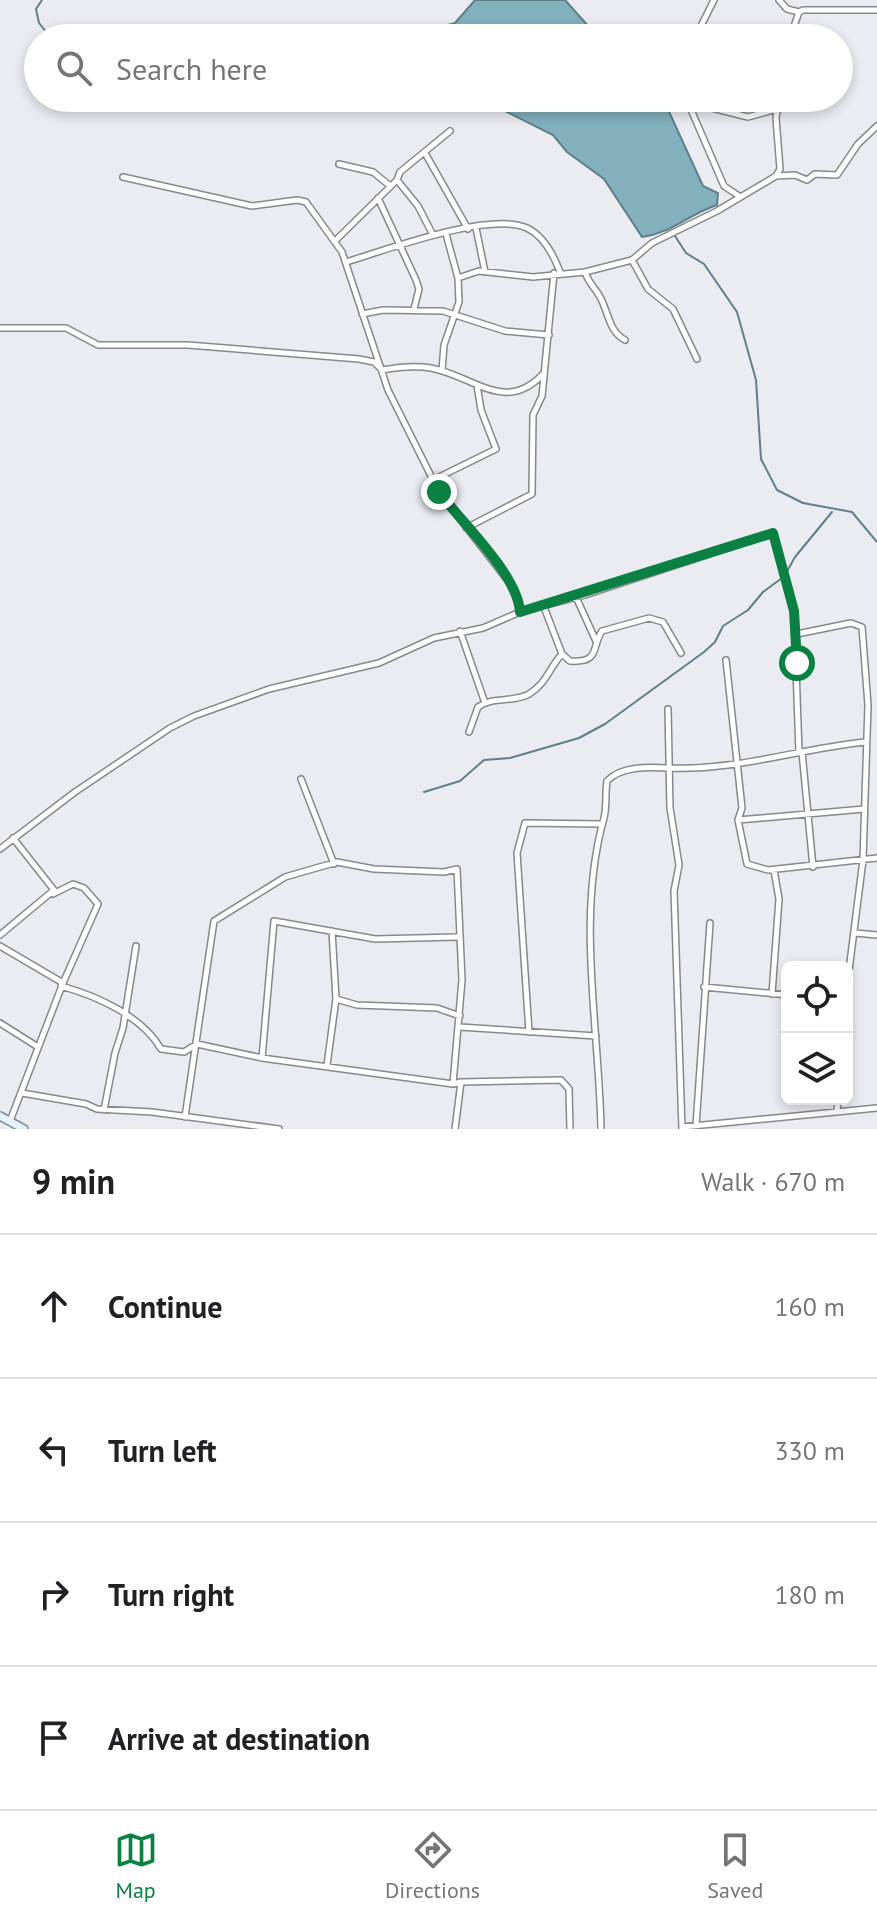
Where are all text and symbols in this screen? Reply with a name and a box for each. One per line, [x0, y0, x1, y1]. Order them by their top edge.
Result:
search box [24, 24, 853, 112]
icon: search [52, 46, 96, 90]
text: Search here [116, 49, 267, 88]
route end [421, 474, 457, 510]
route start [779, 645, 815, 681]
map controls [781, 961, 853, 1105]
button: locate [781, 961, 853, 1033]
button: layers [781, 1033, 853, 1105]
text: 9 min [32, 1159, 115, 1203]
text: Walk · 670 m [701, 1165, 845, 1198]
icon: ahead [32, 1284, 76, 1328]
text: Continue [108, 1287, 222, 1326]
text: 160 m [774, 1290, 845, 1323]
icon: left [32, 1428, 76, 1472]
text: Turn left [108, 1431, 216, 1470]
text: 330 m [774, 1434, 845, 1467]
icon: right [32, 1572, 76, 1616]
text: Turn right [108, 1575, 234, 1614]
text: 180 m [774, 1578, 845, 1611]
icon: arrive [32, 1716, 76, 1760]
text: Arrive at destination [108, 1719, 370, 1758]
tab: Map [114, 1828, 158, 1904]
tab: Directions [385, 1828, 480, 1904]
tab: Saved [707, 1828, 763, 1904]

